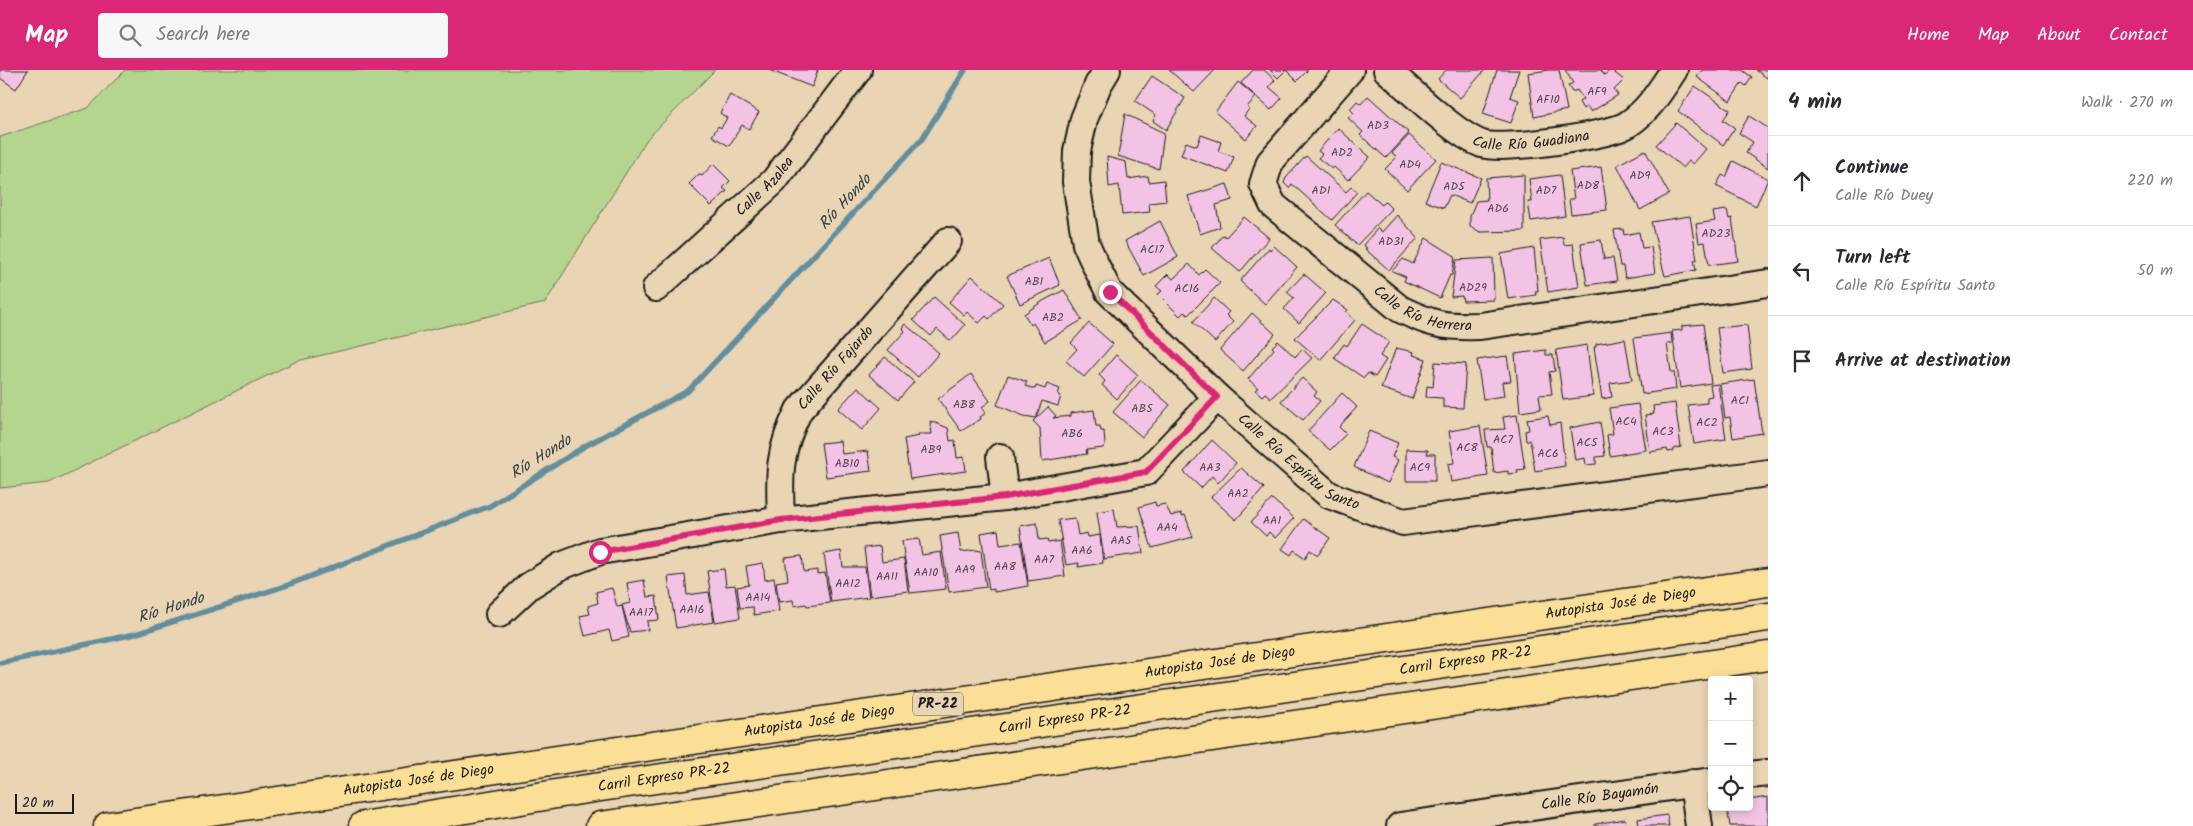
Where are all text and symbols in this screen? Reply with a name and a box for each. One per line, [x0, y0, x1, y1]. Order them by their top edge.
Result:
search box [98, 13, 448, 58]
text: Map [25, 16, 68, 55]
text: Search here [156, 20, 250, 50]
icon: search [116, 21, 144, 49]
text: Home [1907, 21, 1950, 50]
text: Map [1978, 21, 2009, 50]
text: About [2037, 21, 2081, 50]
text: Contact [2109, 21, 2168, 50]
house number: AF9 [1587, 82, 1607, 101]
text: 4 min [1788, 86, 1842, 119]
house number: AF10 [1536, 90, 1560, 109]
text: Walk · 270 m [2081, 90, 2173, 115]
house number: AD3 [1367, 116, 1389, 135]
street label: Calle Río Guadiana [1468, 124, 1592, 158]
house number: AD2 [1331, 143, 1353, 162]
street label: Calle Azalea [730, 151, 800, 222]
text: Continue [1835, 153, 1908, 183]
house number: AD4 [1399, 155, 1421, 174]
house number: AD9 [1630, 166, 1651, 185]
water label: Río Hondo [812, 167, 879, 236]
icon: ahead [1788, 167, 1816, 195]
text: 220 m [2127, 168, 2173, 193]
house number: AD8 [1577, 176, 1600, 195]
house number: AD5 [1443, 177, 1466, 196]
house number: AD1 [1312, 181, 1331, 200]
house number: AD7 [1536, 181, 1557, 200]
text: Calle Río Duey [1835, 183, 1933, 208]
house number: AD6 [1487, 199, 1509, 218]
house number: AD23 [1702, 224, 1731, 243]
house number: AD31 [1378, 232, 1404, 251]
house number: AC17 [1140, 240, 1164, 259]
text: Turn left [1835, 243, 1910, 273]
icon: left [1788, 257, 1816, 285]
text: 50 m [2137, 258, 2173, 283]
house number: AB1 [1025, 272, 1044, 291]
text: Calle Río Espíritu Santo [1835, 273, 1995, 298]
house number: AD29 [1459, 278, 1487, 297]
house number: AC16 [1175, 279, 1199, 298]
street label: Calle Río Herrera [1368, 280, 1472, 338]
route end [1099, 281, 1122, 304]
house number: AB2 [1042, 308, 1064, 327]
street label: Calle Río Fajardo [792, 320, 880, 416]
text: Arrive at destination [1835, 346, 2011, 376]
icon: arrive [1788, 347, 1816, 375]
house number: AC1 [1731, 391, 1749, 410]
house number: AB8 [953, 395, 976, 414]
house number: AB5 [1131, 399, 1154, 418]
street label: Calle Río Espíritu Santo [1232, 408, 1363, 517]
house number: AC4 [1615, 412, 1637, 431]
house number: AC2 [1696, 413, 1718, 432]
house number: AC3 [1652, 422, 1674, 441]
house number: AB6 [1061, 424, 1083, 443]
water label: Río Hondo [505, 427, 578, 486]
house number: AC7 [1493, 430, 1513, 449]
house number: AC5 [1577, 433, 1599, 452]
house number: AC8 [1456, 438, 1479, 457]
house number: AB9 [921, 440, 942, 459]
house number: AC6 [1537, 444, 1559, 463]
house number: AB10 [835, 454, 859, 473]
house number: AA3 [1199, 458, 1221, 477]
house number: AC9 [1410, 458, 1430, 477]
house number: AA2 [1227, 484, 1249, 503]
house number: AA1 [1263, 511, 1281, 530]
house number: AA4 [1156, 518, 1178, 537]
house number: AA5 [1110, 531, 1133, 550]
route start [589, 541, 612, 564]
house number: AA6 [1071, 541, 1093, 560]
house number: AA7 [1034, 550, 1055, 569]
house number: AA8 [994, 557, 1017, 576]
house number: AA9 [955, 560, 975, 579]
house number: AA10 [914, 563, 938, 582]
house number: AA11 [876, 567, 898, 586]
house number: AA12 [835, 574, 861, 593]
street label: Autopista José de Diego [1544, 581, 1698, 627]
water label: Río Hondo [135, 585, 209, 630]
house number: AA14 [746, 588, 771, 607]
house number: AA16 [679, 600, 705, 619]
house number: AA17 [629, 603, 653, 622]
street label: Autopista José de Diego [1143, 640, 1297, 685]
street label: Carril Expreso PR-22 [1398, 640, 1534, 683]
map controls [1708, 676, 1753, 811]
button: + [1708, 676, 1753, 721]
road number: PR-22 [913, 692, 963, 716]
street label: Autopista José de Diego [742, 698, 897, 744]
street label: Carril Expreso PR-22 [997, 698, 1133, 741]
button: − [1708, 721, 1753, 766]
street label: Carril Expreso PR-22 [596, 756, 732, 799]
street label: Autopista José de Diego [342, 757, 496, 803]
button: locate [1708, 766, 1753, 811]
street label: Calle Río Bayamón [1539, 777, 1660, 818]
scale bar [15, 791, 74, 814]
text: 20 m [22, 792, 54, 814]

